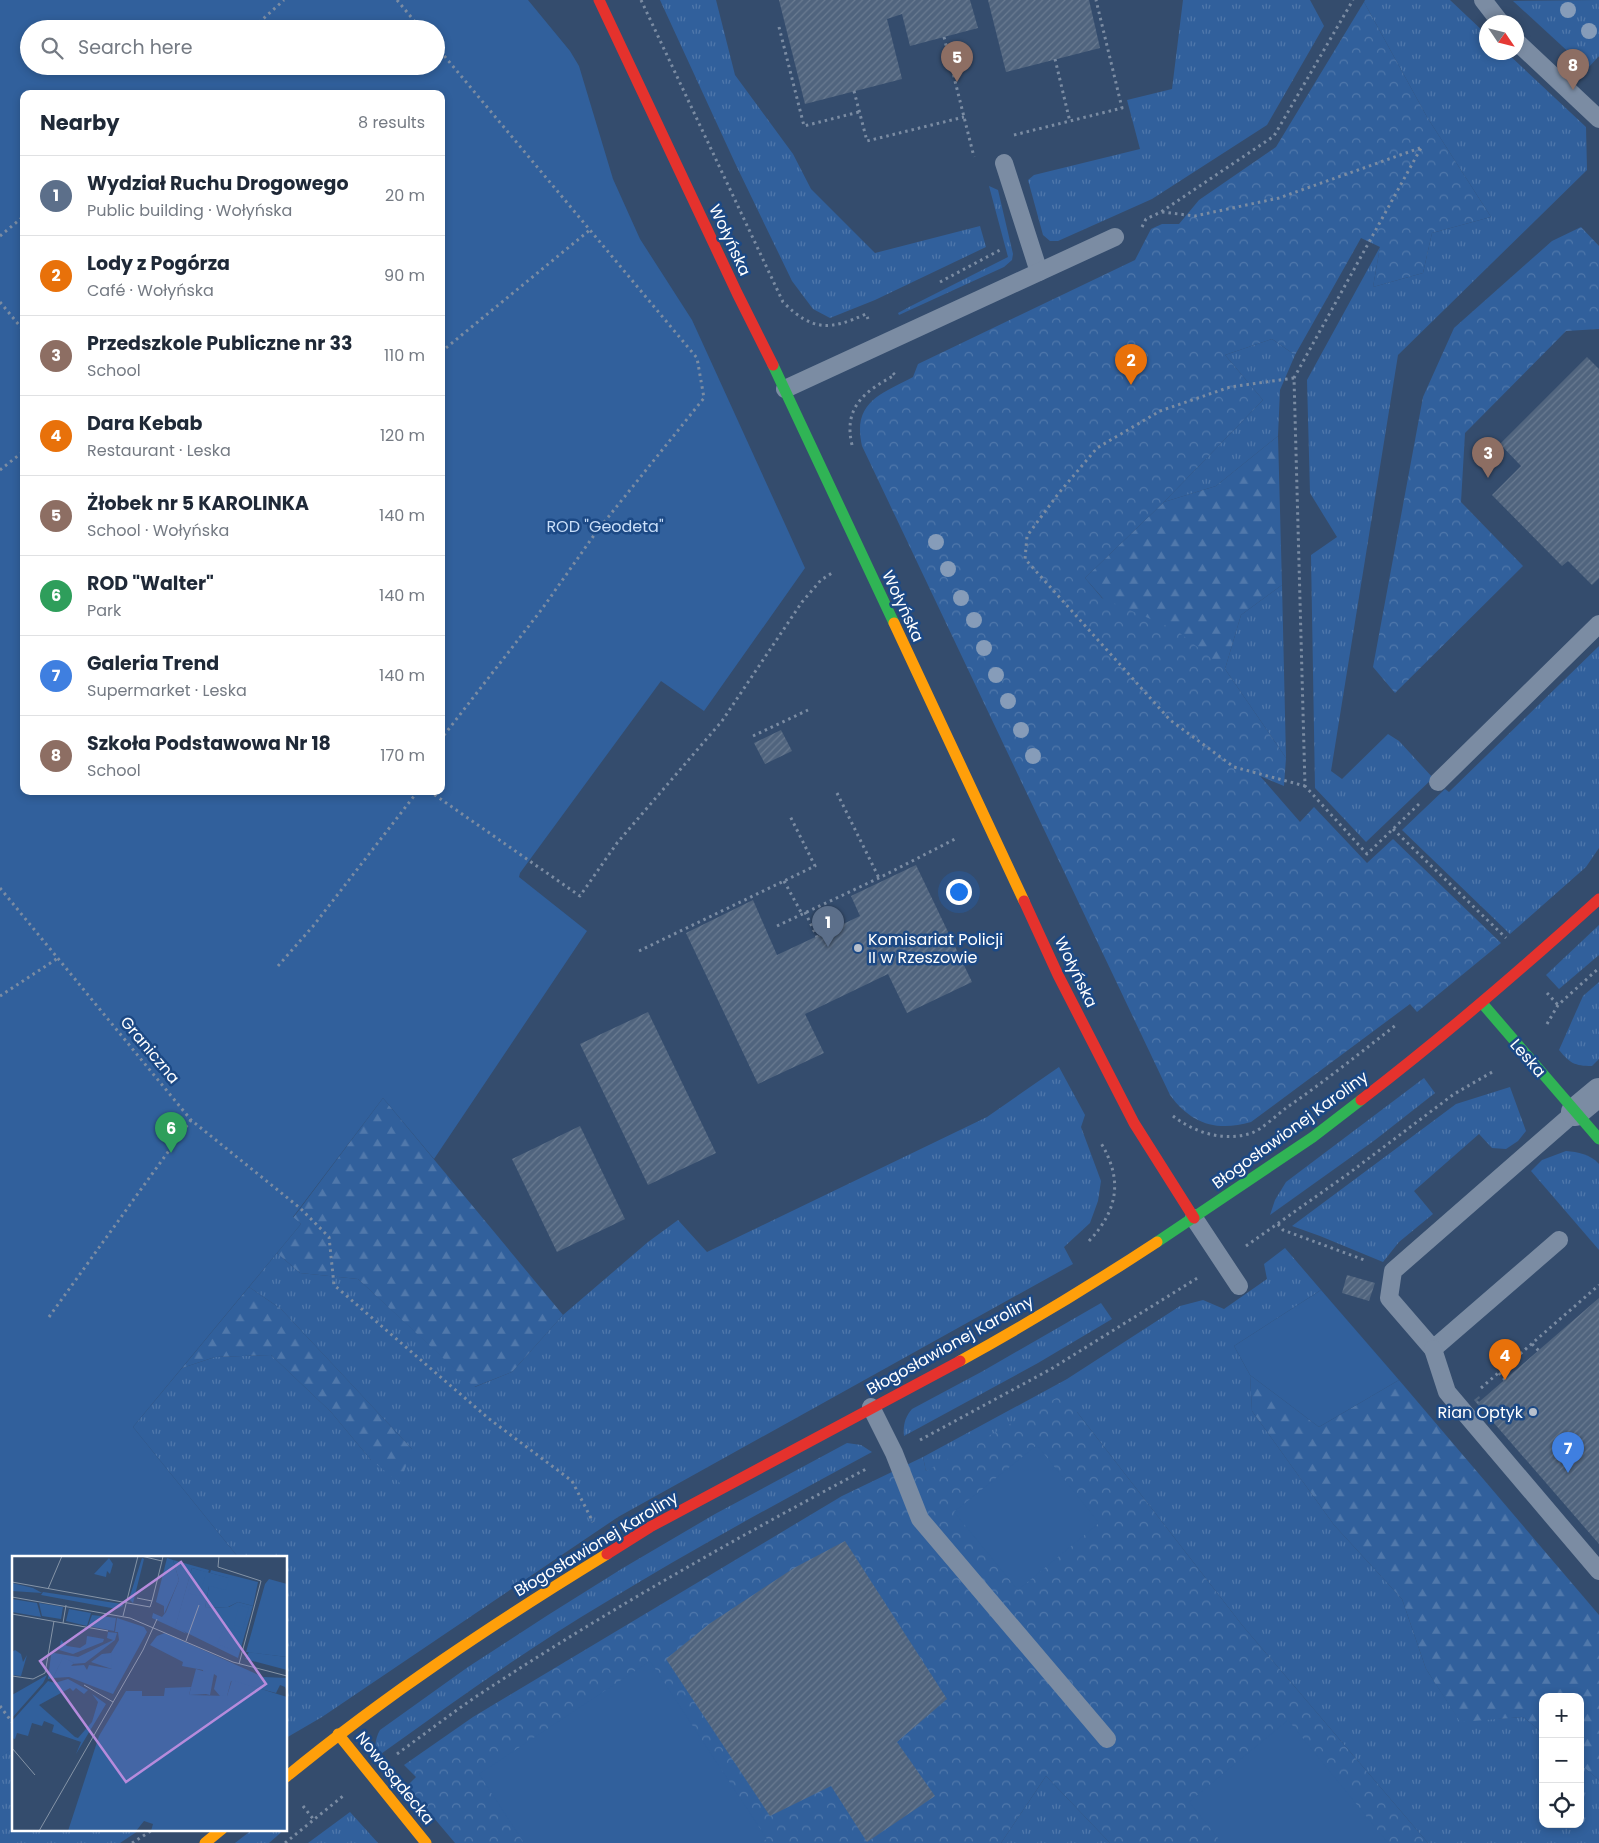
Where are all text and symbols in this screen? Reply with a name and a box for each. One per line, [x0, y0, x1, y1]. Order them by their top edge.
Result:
north arrow [1479, 15, 1524, 60]
search box [20, 20, 445, 75]
icon: search [38, 34, 66, 62]
text: Search here [78, 34, 192, 61]
pin: 5 [941, 41, 973, 82]
pin: 8 [1557, 49, 1589, 90]
text: Nearby [40, 108, 120, 137]
text: 8 results [358, 111, 425, 134]
text: Wydział Ruchu Drogowego [87, 170, 349, 197]
text: 1 [53, 184, 59, 207]
text: 20 m [385, 184, 425, 207]
text: Public building · Wołyńska [87, 199, 292, 222]
street label: Wołyńska [703, 200, 757, 280]
text: Lody z Pogórza [87, 250, 230, 277]
text: 2 [51, 264, 61, 287]
text: 90 m [384, 264, 425, 287]
text: Café · Wołyńska [87, 279, 214, 302]
text: Przedszkole Publiczne nr 33 [87, 330, 352, 357]
text: 3 [51, 344, 61, 367]
text: 110 m [384, 344, 425, 367]
pin: 2 [1115, 344, 1147, 385]
text: School [87, 359, 141, 382]
text: Dara Kebab [87, 410, 202, 437]
text: 4 [51, 424, 61, 447]
text: 120 m [380, 424, 425, 447]
pin: 3 [1472, 437, 1504, 478]
text: Restaurant · Leska [87, 439, 231, 462]
text: Żłobek nr 5 KAROLINKA [87, 490, 309, 517]
text: 5 [51, 504, 61, 527]
text: 140 m [379, 504, 425, 527]
park label: ROD "Geodeta" [546, 515, 664, 538]
text: School · Wołyńska [87, 519, 229, 542]
street label: Wołyńska [876, 566, 930, 646]
text: ROD "Walter" [87, 570, 214, 597]
text: 6 [51, 584, 61, 607]
text: 140 m [379, 584, 425, 607]
text: Park [87, 599, 121, 622]
text: Galeria Trend [87, 650, 219, 677]
text: 7 [52, 664, 60, 687]
text: 140 m [379, 664, 425, 687]
text: Supermarket · Leska [87, 679, 247, 702]
text: Szkoła Podstawowa Nr 18 [87, 730, 331, 757]
text: 8 [51, 744, 61, 767]
text: 170 m [380, 744, 425, 767]
text: School [87, 759, 141, 782]
your location [946, 879, 972, 905]
pin: 1 [812, 906, 844, 947]
place label: Komisariat Policji II w Rzeszowie [868, 928, 1003, 969]
street label: Wołyńska [1049, 933, 1103, 1011]
marker: Komisariat Policji II w Rzeszowie [852, 942, 864, 954]
street label: Graniczna [115, 1011, 185, 1089]
street label: Leska [1505, 1034, 1551, 1082]
street label: Błogosławionej Karoliny [1207, 1066, 1373, 1194]
pin: 6 [155, 1112, 187, 1153]
street label: Błogosławionej Karoliny [862, 1289, 1038, 1401]
pin: 4 [1489, 1339, 1521, 1380]
place label: Rian Optyk [1438, 1401, 1524, 1424]
marker: Rian Optyk [1527, 1406, 1539, 1418]
pin: 7 [1552, 1432, 1584, 1473]
street label: Błogosławionej Karoliny [510, 1486, 682, 1602]
inset map [12, 1556, 288, 1830]
map controls [1539, 1693, 1584, 1828]
button: + [1539, 1693, 1584, 1738]
street label: Nowosądecka [350, 1727, 440, 1829]
button: − [1539, 1738, 1584, 1783]
button: locate [1539, 1783, 1584, 1828]

